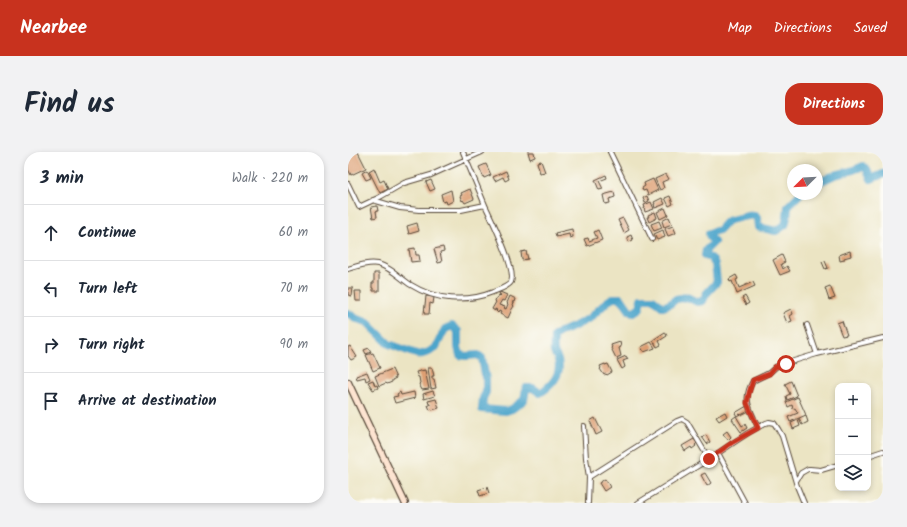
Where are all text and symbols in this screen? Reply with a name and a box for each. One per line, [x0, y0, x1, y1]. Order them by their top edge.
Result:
text: Nearbee [20, 13, 87, 43]
text: Map [727, 17, 752, 39]
text: Directions [774, 17, 832, 39]
text: Saved [854, 17, 887, 39]
text: Find us [24, 82, 115, 127]
button: Directions [785, 83, 883, 125]
north arrow [787, 164, 823, 200]
text: 3 min [40, 165, 84, 192]
text: Walk · 220 m [232, 168, 308, 189]
text: Continue [78, 221, 136, 245]
icon: ahead [40, 222, 62, 244]
text: 60 m [279, 222, 308, 243]
text: Turn left [78, 277, 138, 301]
icon: left [40, 278, 62, 300]
text: 70 m [280, 278, 308, 299]
text: Turn right [78, 333, 145, 357]
icon: right [40, 334, 62, 356]
text: 90 m [280, 334, 308, 355]
route start [777, 355, 795, 373]
map controls [835, 383, 871, 491]
button: + [835, 383, 871, 419]
text: Arrive at destination [78, 389, 217, 413]
icon: arrive [40, 390, 62, 412]
button: − [835, 419, 871, 455]
route end [700, 450, 718, 468]
button: layers [835, 455, 871, 491]

